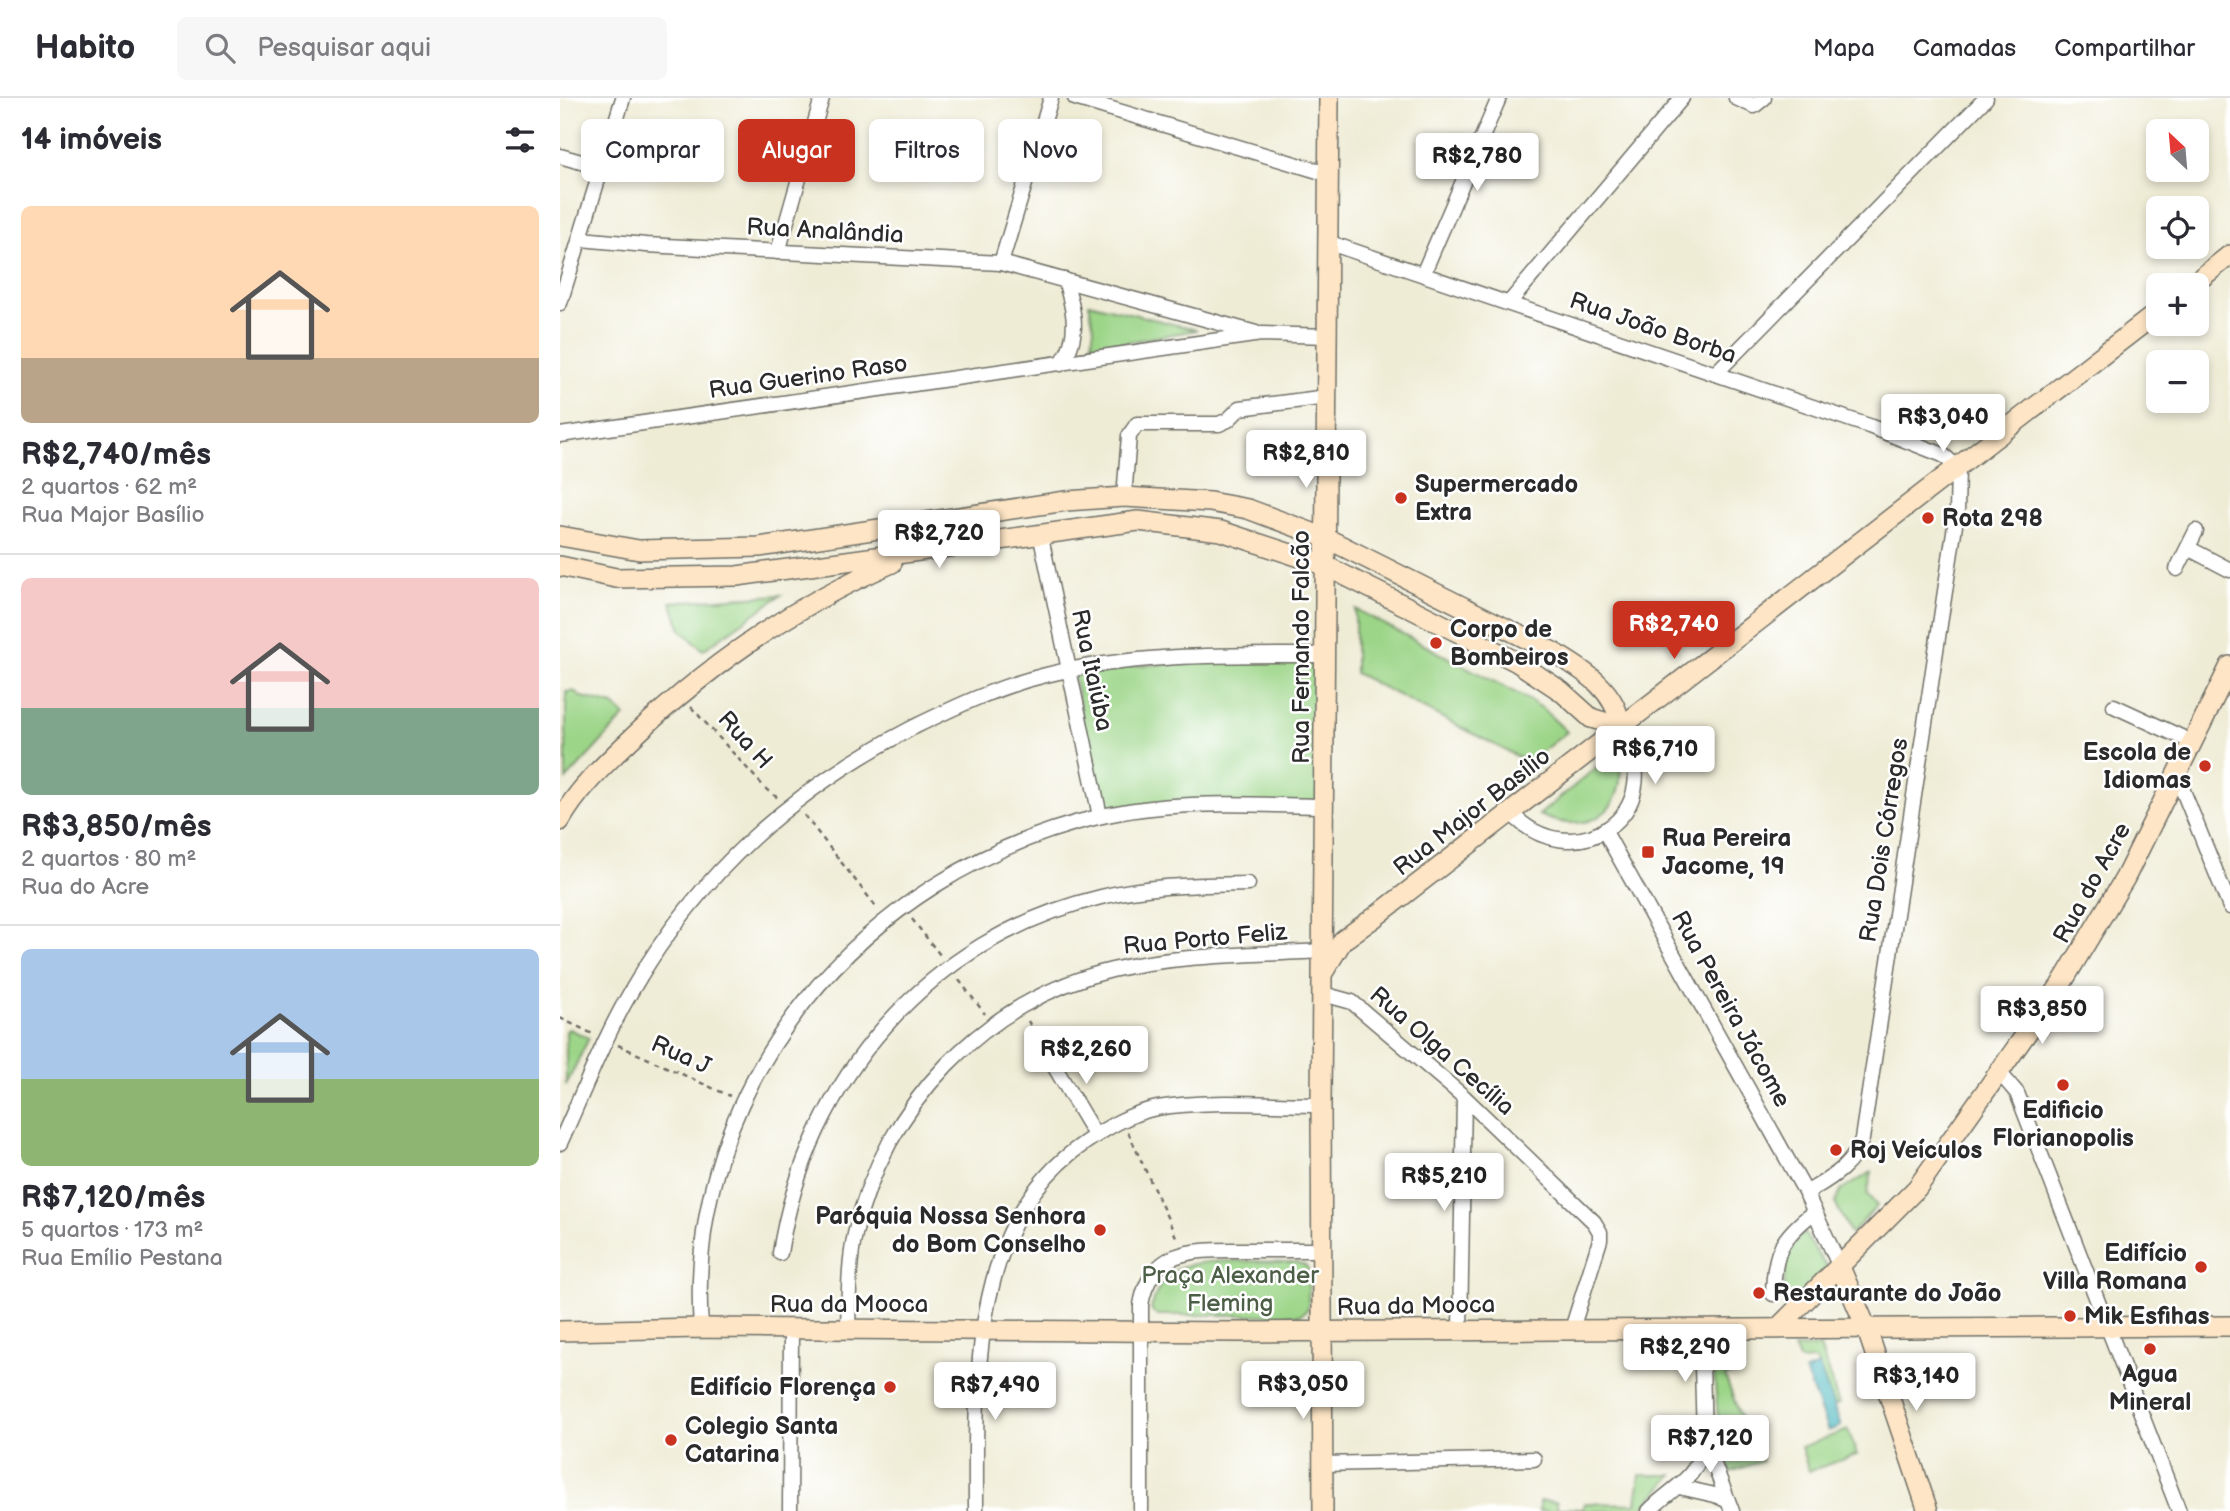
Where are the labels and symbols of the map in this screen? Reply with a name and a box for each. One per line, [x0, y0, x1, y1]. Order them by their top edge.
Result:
north arrow [2146, 119, 2208, 182]
pin: R$2,780 [1412, 134, 1542, 193]
street label: Rua Analândia [746, 212, 904, 250]
street label: Rua João Borba [1566, 286, 1740, 370]
street label: Rua Guerino Raso [707, 349, 909, 405]
pin: R$3,040 [1878, 394, 2008, 454]
pin: R$2,810 [1241, 430, 1371, 490]
place label: Supermercado Extra [1415, 470, 1578, 527]
marker: Supermercado Extra [1393, 490, 1409, 506]
place label: Rota 298 [1942, 504, 2043, 533]
pin: R$2,720 [874, 510, 1004, 570]
marker: Rota 298 [1920, 510, 1936, 526]
street label: Rua Fernando Falcão [1287, 530, 1316, 764]
pin: R$2,740 [1609, 602, 1739, 661]
street label: Rua Itaiúba [1065, 606, 1119, 734]
place label: Corpo de Bombeiros [1450, 615, 1569, 672]
marker: Corpo de Bombeiros [1428, 635, 1444, 651]
street label: Rua H [711, 705, 779, 775]
pin: R$6,710 [1590, 726, 1720, 786]
street label: Rua Dois Córregos [1854, 736, 1914, 944]
place label: Escola de Idiomas [2083, 738, 2191, 795]
street label: Rua Major Basílio [1388, 742, 1556, 882]
marker: Escola de Idiomas [2197, 758, 2213, 774]
street label: Rua do Acre [2047, 817, 2137, 949]
place label: Rua Pereira Jacome, 19 [1662, 824, 1791, 881]
marker: Rua Pereira Jacome, 19 [1640, 844, 1656, 860]
street label: Rua Pereira Jácome [1665, 906, 1797, 1112]
street label: Rua Porto Feliz [1122, 917, 1289, 961]
street label: Rua Olga Cecília [1364, 980, 1520, 1122]
pin: R$3,850 [1977, 986, 2107, 1046]
pin: R$2,260 [1021, 1026, 1151, 1086]
street label: Rua J [647, 1029, 715, 1081]
marker: Edificio Florianopolis [2055, 1077, 2071, 1093]
place label: Edificio Florianopolis [1992, 1096, 2134, 1153]
place label: Roj Veículos [1850, 1136, 1982, 1165]
marker: Roj Veículos [1828, 1142, 1844, 1158]
pin: R$5,210 [1379, 1154, 1509, 1213]
place label: Paróquia Nossa Senhora do Bom Conselho [815, 1202, 1086, 1259]
marker: Paróquia Nossa Senhora do Bom Conselho [1092, 1222, 1108, 1238]
place label: Edifício Villa Romana [2043, 1239, 2187, 1296]
marker: Edifício Villa Romana [2193, 1259, 2209, 1275]
park label: Praça Alexander Fleming [1141, 1261, 1319, 1318]
place label: Restaurante do João [1773, 1279, 2001, 1308]
marker: Restaurante do João [1751, 1285, 1767, 1301]
street label: Rua da Mooca [770, 1290, 928, 1319]
street label: Rua da Mooca [1336, 1290, 1496, 1322]
place label: Mik Esfihas [2084, 1302, 2210, 1331]
marker: Mik Esfihas [2062, 1308, 2078, 1324]
pin: R$2,290 [1620, 1324, 1750, 1384]
marker: Agua Mineral [2142, 1341, 2158, 1357]
pin: R$3,140 [1851, 1354, 1981, 1413]
place label: Agua Mineral [2109, 1360, 2191, 1417]
pin: R$7,490 [930, 1362, 1060, 1422]
pin: R$3,050 [1238, 1362, 1368, 1421]
place label: Edifício Florença [690, 1373, 876, 1402]
marker: Edifício Florença [882, 1379, 898, 1395]
place label: Colegio Santa Catarina [685, 1412, 838, 1469]
pin: R$7,120 [1645, 1416, 1775, 1475]
marker: Colegio Santa Catarina [663, 1432, 679, 1448]

